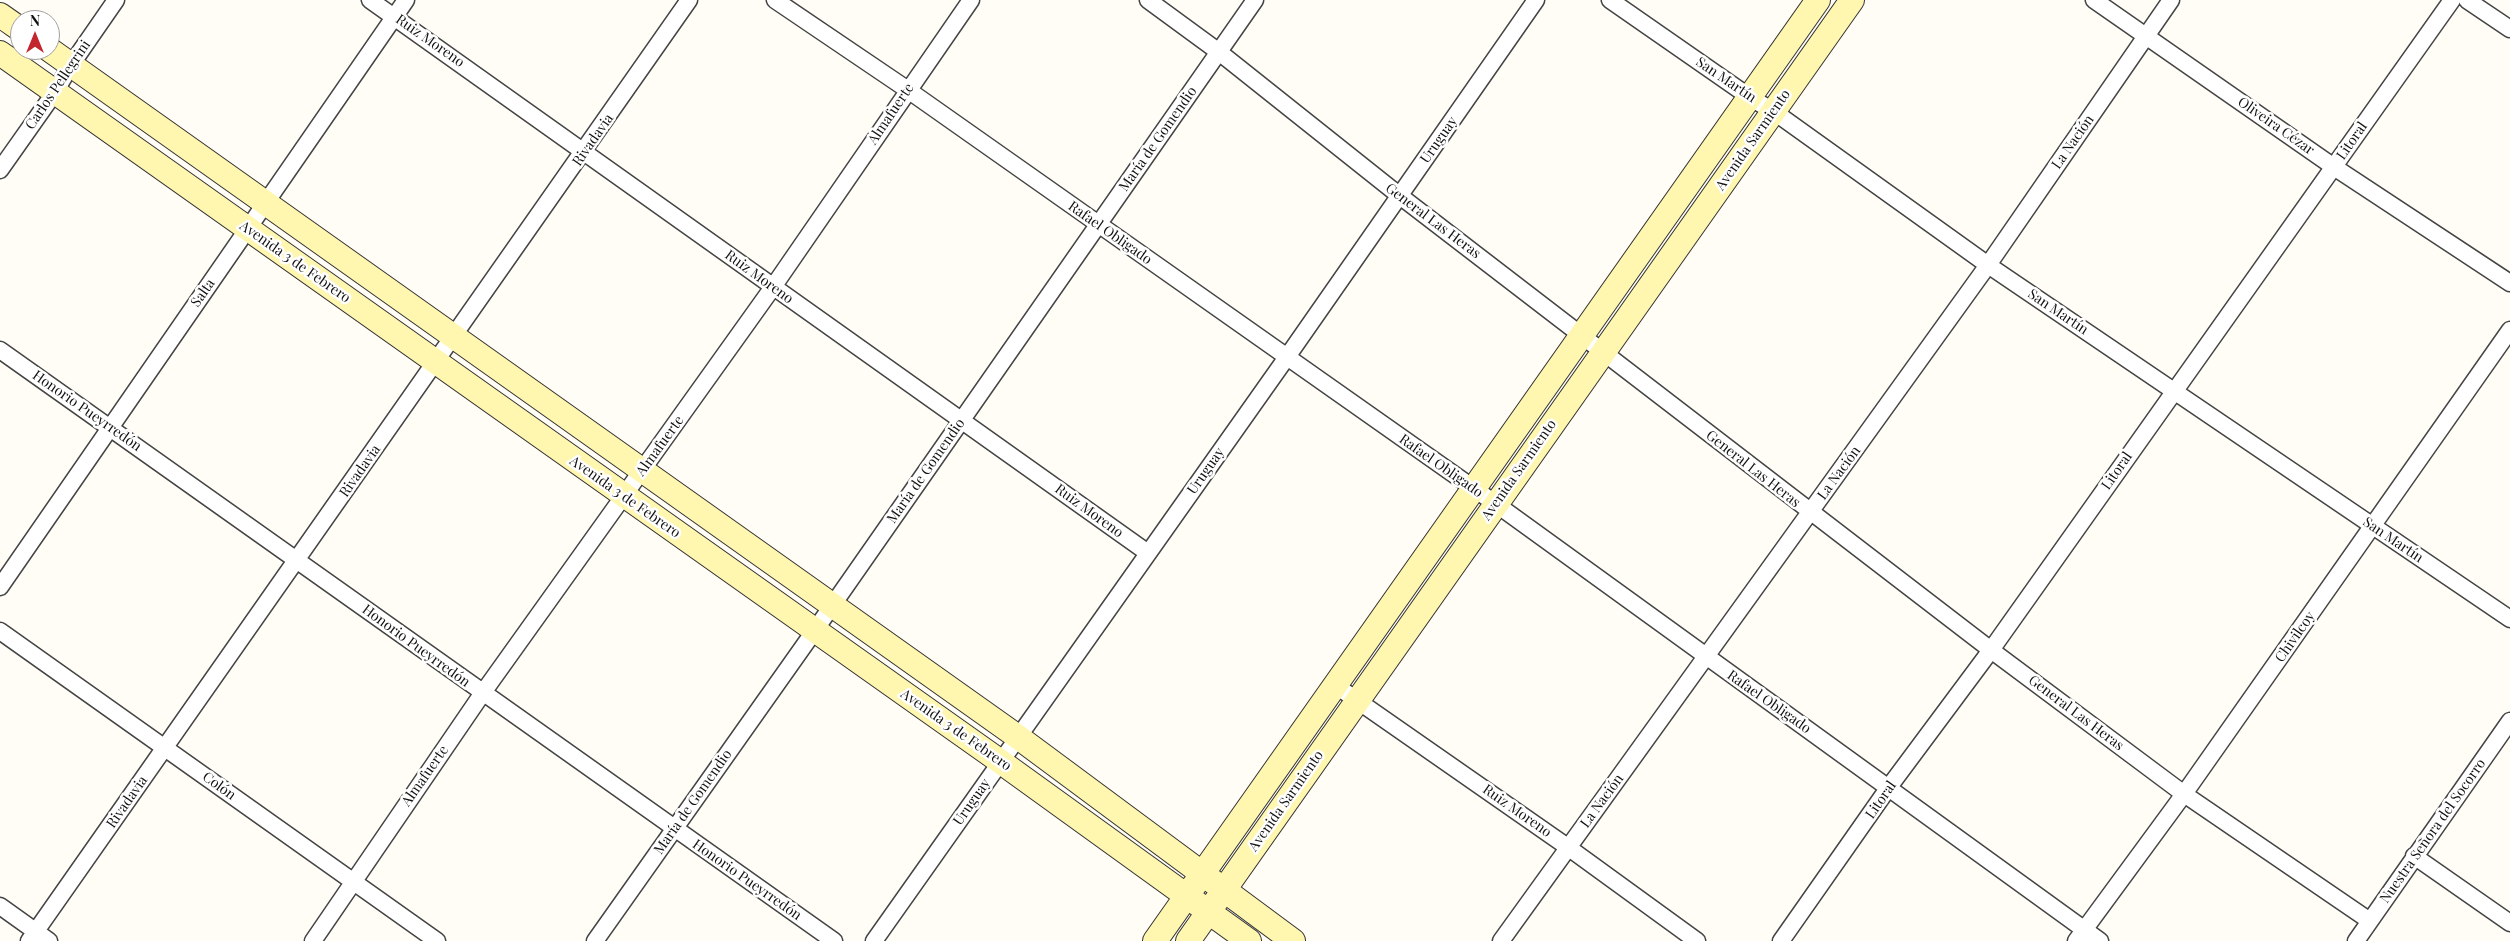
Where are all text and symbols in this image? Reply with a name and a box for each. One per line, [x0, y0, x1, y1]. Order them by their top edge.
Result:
north arrow [10, 10, 60, 60]
text: N [30, 11, 40, 30]
street label: Ruiz Moreno [392, 11, 468, 71]
street label: Carlos Pellegrini [22, 37, 94, 133]
street label: San Martín [1693, 54, 1759, 106]
street label: Almafuerte [864, 80, 918, 148]
street label: María de Gomendio [1116, 83, 1200, 195]
street label: Avenida Sarmiento [1712, 86, 1794, 194]
street label: Oliveira Cézar [2235, 93, 2317, 159]
street label: Rivadavia [569, 111, 617, 169]
street label: La Nación [2048, 112, 2098, 172]
street label: Uruguay [1417, 113, 1461, 167]
street label: Litoral [2333, 119, 2371, 163]
street label: General Las Heras [1382, 180, 1484, 262]
street label: Rafael Obligado [1065, 198, 1155, 268]
street label: Avenida 3 de Febrero [236, 217, 354, 307]
street label: Ruiz Moreno [722, 247, 796, 307]
street label: Salta [187, 276, 219, 310]
street label: San Martín [2025, 286, 2091, 338]
street label: Honorio Pueyrredón [29, 367, 145, 455]
street label: Almafuerte [633, 413, 687, 479]
street label: María de Gomendio [884, 415, 968, 527]
street label: Avenida Sarmiento [1478, 416, 1560, 524]
street label: General Las Heras [1703, 427, 1803, 511]
street label: Rafael Obligado [1396, 431, 1486, 501]
street label: Rivadavia [336, 442, 384, 500]
street label: La Nación [1814, 443, 1864, 503]
street label: Uruguay [1184, 444, 1228, 498]
street label: Litoral [2098, 449, 2136, 493]
street label: Avenida 3 de Febrero [566, 452, 684, 542]
street label: Ruiz Moreno [1052, 481, 1126, 541]
street label: San Martín [2360, 514, 2426, 566]
street label: Honorio Pueyrredón [359, 601, 473, 691]
street label: Chivilcoy [2271, 608, 2319, 666]
street label: Rafael Obligado [1724, 667, 1814, 737]
street label: General Las Heras [2025, 672, 2127, 754]
street label: Avenida 3 de Febrero [897, 685, 1015, 775]
street label: Almafuerte [398, 742, 452, 810]
street label: María de Gomendio [651, 746, 735, 858]
street label: Avenida Sarmiento [1245, 747, 1327, 855]
street label: Nuestra Señora del Socorro [2377, 756, 2489, 906]
street label: Colón [199, 768, 239, 804]
street label: La Nación [1577, 771, 1627, 831]
street label: Rivadavia [103, 773, 151, 831]
street label: Uruguay [950, 775, 994, 829]
street label: Litoral [1862, 778, 1900, 822]
street label: Ruiz Moreno [1479, 781, 1555, 841]
street label: Honorio Pueyrredón [689, 836, 805, 924]

